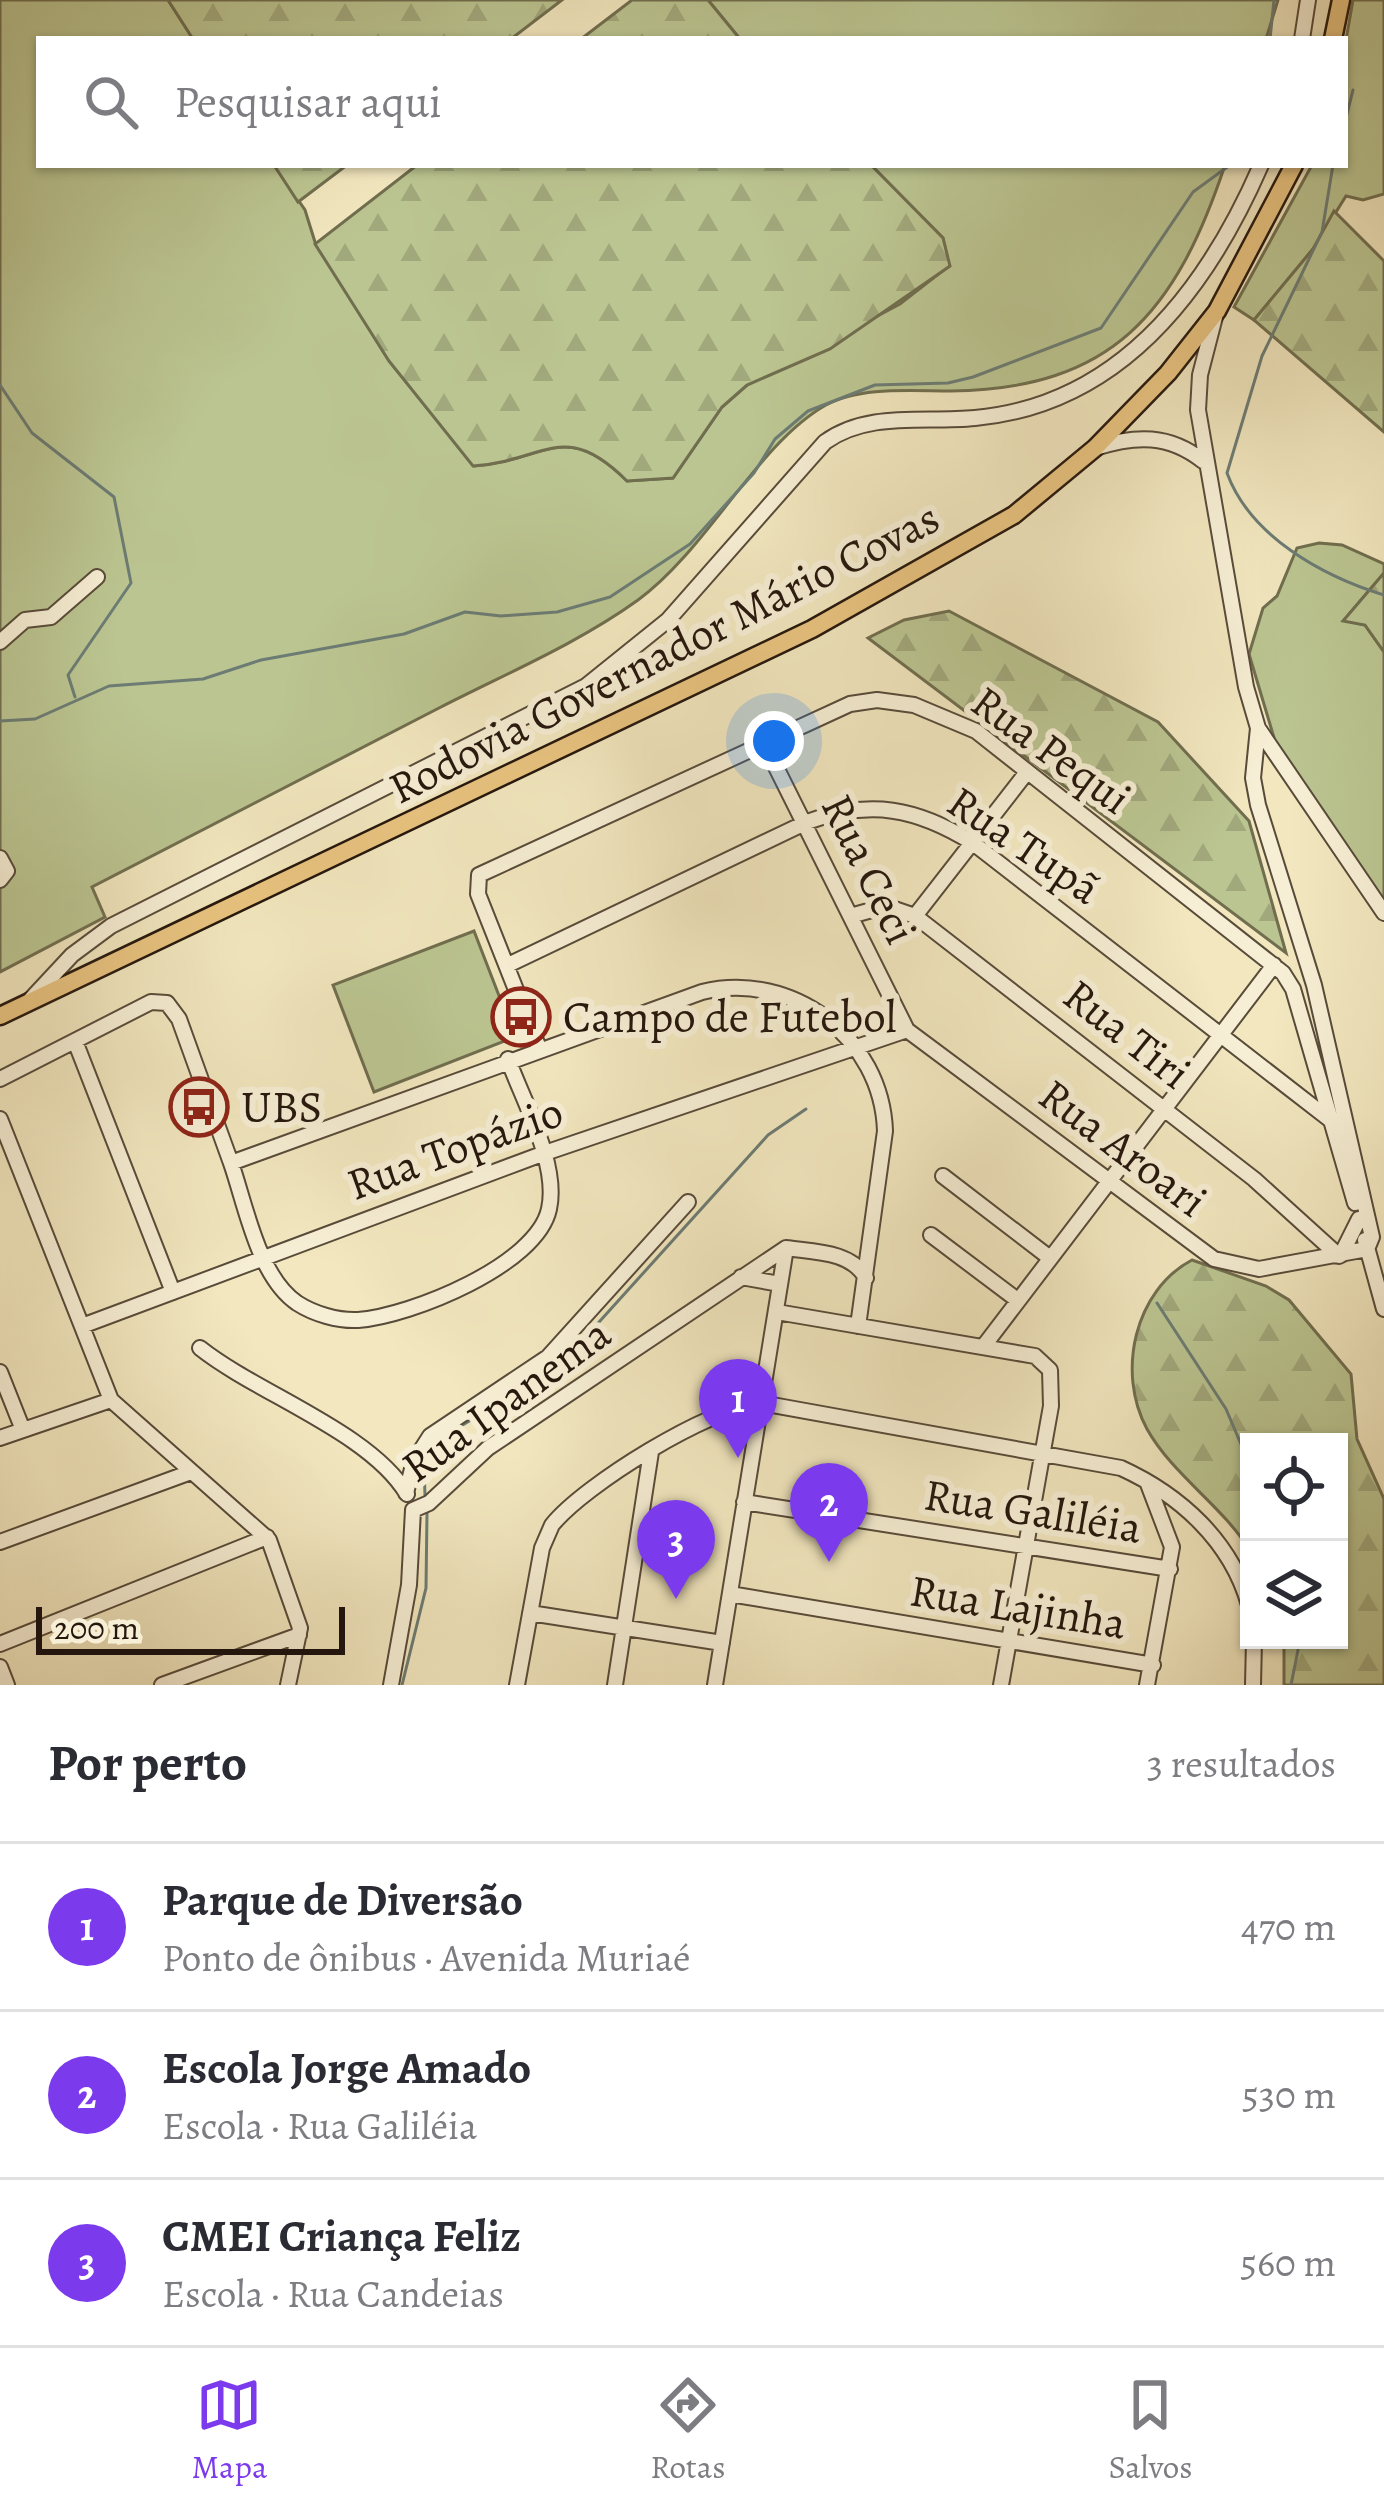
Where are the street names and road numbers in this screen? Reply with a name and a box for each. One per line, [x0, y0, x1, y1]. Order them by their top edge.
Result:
street label: Rodovia Governador Mário Covas [378, 487, 950, 819]
street label: Rua Pequi [959, 671, 1143, 829]
street label: Rua Tupã [935, 771, 1113, 919]
street label: Rua Ceci [806, 784, 932, 954]
street label: Rua Tiri [1050, 965, 1204, 1103]
street label: Rua Aroari [1026, 1064, 1220, 1232]
street label: Rua Topázio [339, 1080, 571, 1216]
street label: Rua Ipanema [389, 1303, 623, 1497]
street label: Rua Galiléia [920, 1463, 1146, 1559]
street label: Rua Lajinha [906, 1559, 1130, 1655]

